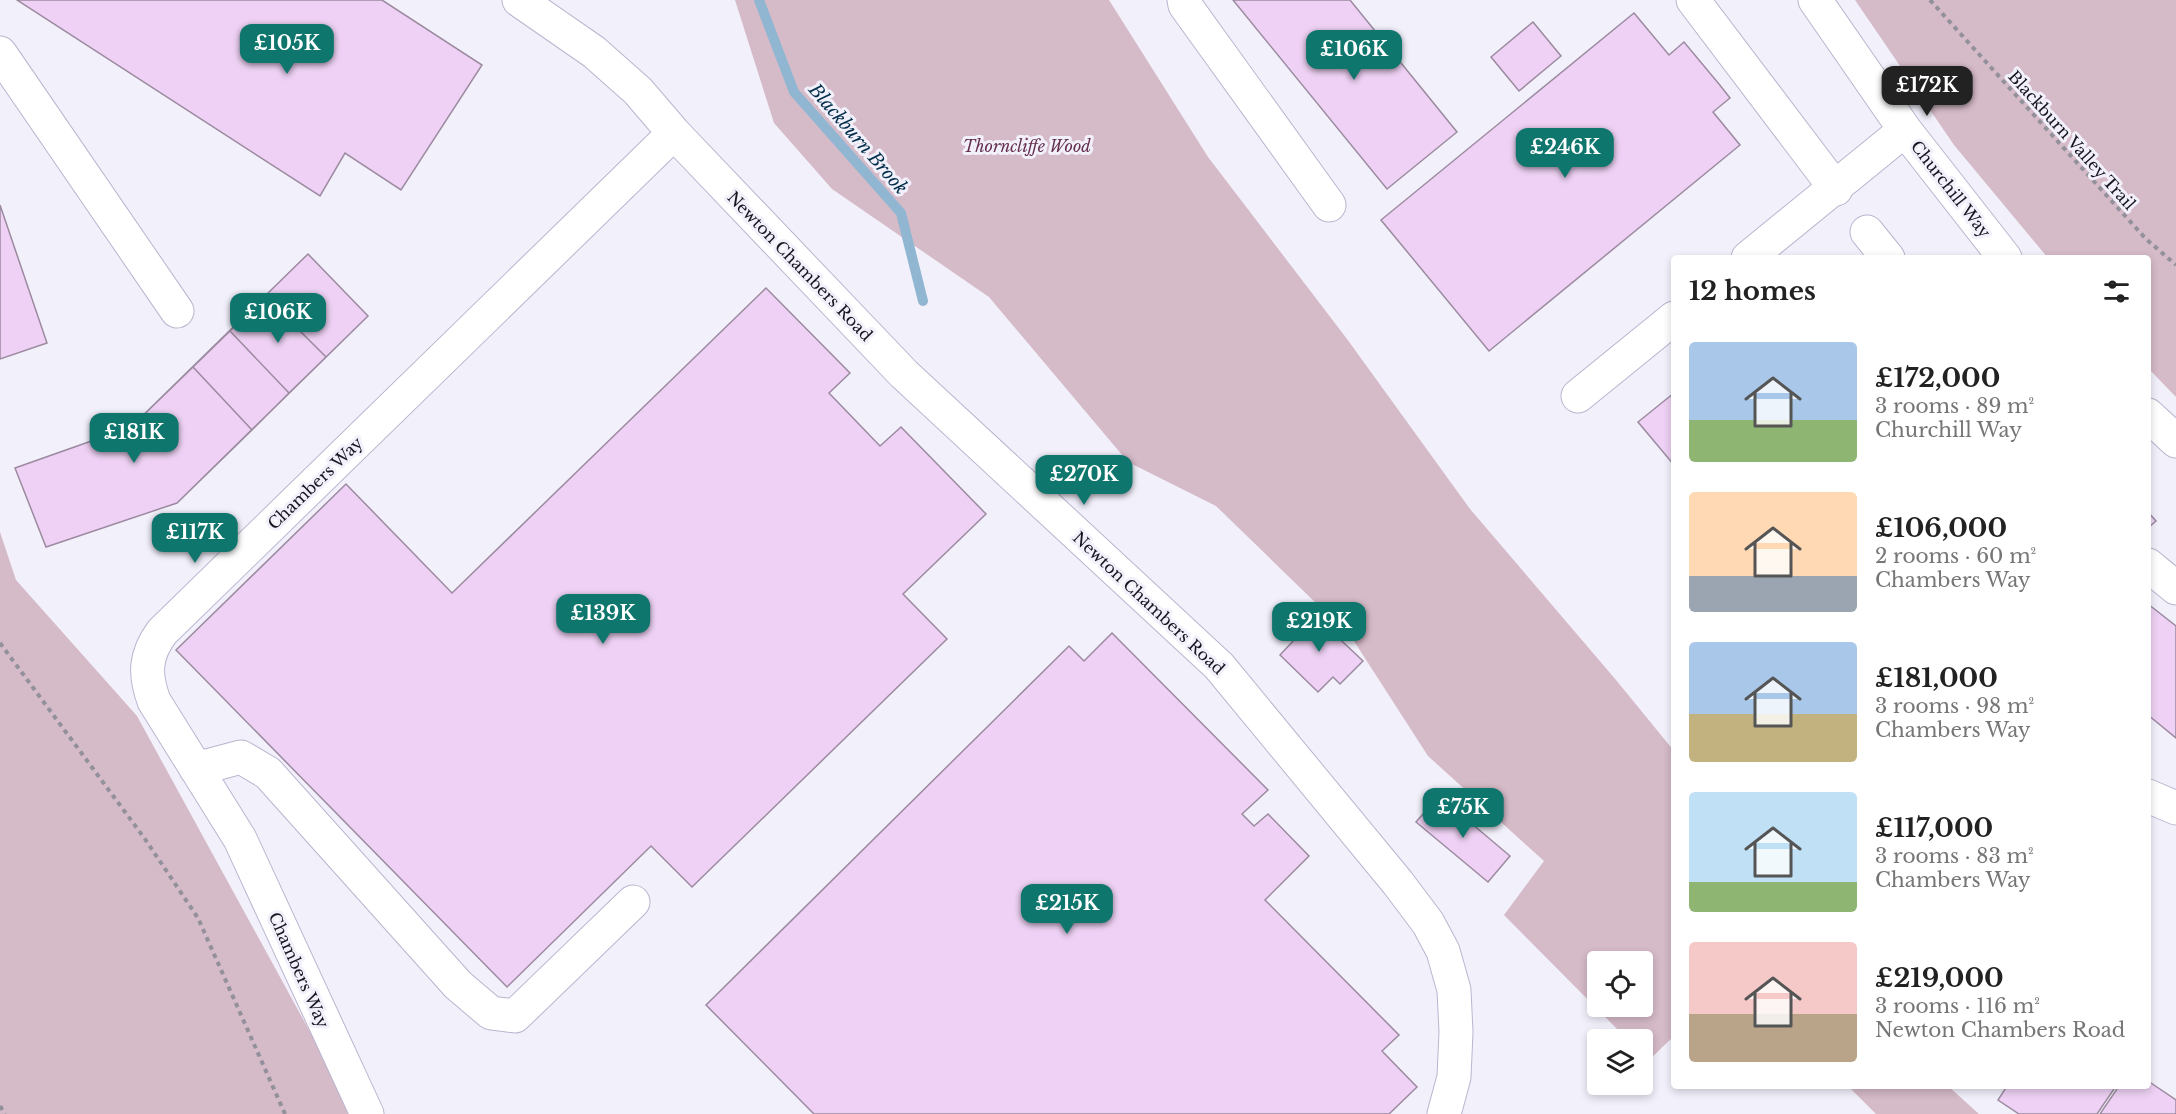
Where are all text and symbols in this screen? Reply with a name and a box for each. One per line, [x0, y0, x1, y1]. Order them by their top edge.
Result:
pin: £105K [245, 24, 329, 75]
pin: £106K [1312, 30, 1396, 81]
text: £105K [254, 31, 320, 55]
text: £106K [1320, 37, 1388, 61]
pin: £172K [1885, 66, 1969, 117]
street label: Blackburn Valley Trail [2004, 66, 2140, 214]
text: £172K [1896, 73, 1958, 97]
water label: Blackburn Brook [803, 78, 912, 199]
pin: £246K [1523, 128, 1607, 179]
text: £246K [1530, 135, 1600, 159]
park label: Thorncliffe Wood [963, 136, 1091, 156]
street label: Churchill Way [1907, 137, 1996, 242]
street label: Newton Chambers Road [723, 187, 877, 345]
text: 12 homes [1689, 275, 1816, 307]
icon: filters [2100, 275, 2133, 308]
pin: £106K [236, 293, 320, 344]
text: £106K [244, 300, 312, 324]
text: £172,000 [1875, 362, 2000, 394]
icon: home [1737, 366, 1809, 438]
text: 3 rooms · 89 m² [1875, 394, 2034, 418]
pin: £181K [92, 413, 176, 464]
text: Churchill Way [1875, 418, 2022, 442]
text: £181K [104, 420, 164, 444]
street label: Chambers Way [263, 432, 367, 533]
pin: £270K [1042, 455, 1126, 506]
text: £270K [1049, 462, 1119, 486]
text: £106,000 [1875, 512, 2007, 544]
pin: £117K [153, 513, 237, 564]
icon: home [1737, 516, 1809, 588]
text: £117K [166, 520, 224, 544]
street label: Newton Chambers Road [1069, 527, 1229, 679]
text: 2 rooms · 60 m² [1875, 544, 2036, 568]
text: Chambers Way [1875, 568, 2031, 592]
pin: £139K [561, 594, 645, 645]
text: £139K [570, 601, 636, 625]
pin: £219K [1277, 602, 1361, 653]
text: £219K [1286, 609, 1352, 633]
text: £181,000 [1875, 662, 1998, 694]
icon: home [1737, 666, 1809, 738]
text: 3 rooms · 98 m² [1875, 694, 2034, 718]
text: Chambers Way [1875, 718, 2031, 742]
pin: £75K [1427, 788, 1499, 839]
text: £75K [1437, 795, 1489, 819]
text: £117,000 [1875, 812, 1993, 844]
icon: home [1737, 816, 1809, 888]
text: 3 rooms · 83 m² [1875, 844, 2034, 868]
text: Chambers Way [1875, 868, 2031, 892]
pin: £215K [1025, 884, 1109, 935]
text: £215K [1035, 891, 1099, 915]
street label: Chambers Way [265, 909, 334, 1032]
map controls [1587, 951, 1653, 1095]
button: locate [1587, 951, 1653, 1017]
text: £219,000 [1875, 962, 2004, 994]
icon: home [1737, 966, 1809, 1038]
text: 3 rooms · 116 m² [1875, 994, 2040, 1018]
text: Newton Chambers Road [1875, 1018, 2125, 1042]
button: layers [1587, 1029, 1653, 1095]

